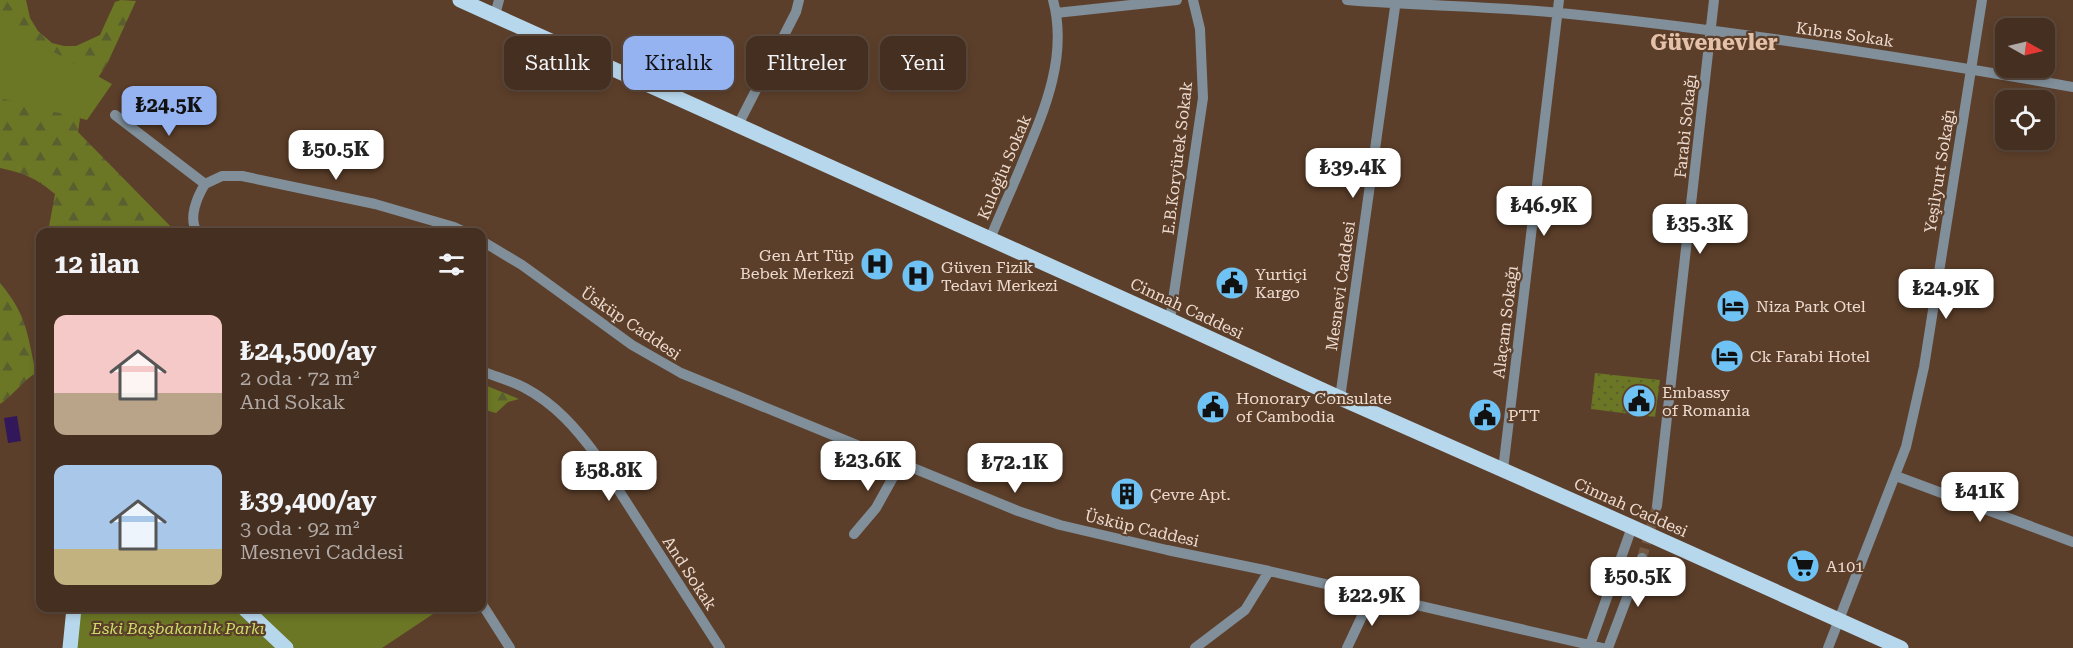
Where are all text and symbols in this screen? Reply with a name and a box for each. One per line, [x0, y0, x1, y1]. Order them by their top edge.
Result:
street label: Kıbrıs Sokak [1795, 18, 1895, 51]
north arrow [1995, 18, 2055, 78]
map controls [1995, 18, 2055, 150]
district label: Güvenevler [1650, 30, 1778, 55]
chip: Satılık [504, 36, 611, 90]
chip: Kiralık [623, 36, 734, 90]
chip: Filtreler [746, 36, 868, 90]
chip: Yeni [880, 36, 966, 90]
street label: Farabi Sokağı [1671, 73, 1700, 179]
street label: E.B.Koryürek Sokak [1159, 80, 1196, 236]
pin: ₺24.5K [120, 86, 218, 137]
button: locate [1995, 90, 2055, 150]
text: ₺24.5K [136, 93, 202, 117]
street label: Yeşilyurt Sokağı [1920, 108, 1959, 234]
street label: Kuloğlu Sokak [974, 112, 1035, 223]
pin: ₺50.5K [287, 130, 385, 181]
text: ₺50.5K [303, 137, 369, 161]
pin: ₺39.4K [1304, 148, 1402, 199]
text: ₺39.4K [1320, 155, 1386, 179]
pin: ₺46.9K [1495, 186, 1593, 237]
text: ₺46.9K [1511, 193, 1577, 217]
pin: ₺35.3K [1651, 204, 1749, 255]
text: ₺35.3K [1667, 211, 1733, 235]
street label: Mesnevi Caddesi [1322, 220, 1359, 352]
place label: Gen Art Tüp Bebek Merkezi [740, 246, 854, 283]
hospital icon: Gen Art Tüp Bebek Merkezi [859, 246, 895, 282]
icon: filters [435, 248, 468, 281]
text: 12 ilan [54, 249, 140, 279]
hospital icon: Güven Fizik Tedavi Merkezi [900, 258, 936, 294]
place label: Güven Fizik Tedavi Merkezi [941, 258, 1058, 295]
public building icon: Yurtiçi Kargo [1214, 265, 1250, 301]
place label: Yurtiçi Kargo [1255, 265, 1307, 302]
street label: Alaçam Sokağı [1489, 265, 1522, 380]
pin: ₺24.9K [1897, 269, 1995, 320]
street label: Cinnah Caddesi [1127, 274, 1246, 343]
text: ₺24.9K [1913, 276, 1979, 300]
street label: Üsküp Caddesi [577, 283, 684, 364]
hotel icon: Niza Park Otel [1715, 288, 1751, 324]
place label: Niza Park Otel [1756, 297, 1866, 316]
text: ₺24,500/ay [240, 336, 376, 366]
hotel icon: Ck Farabi Hotel [1709, 338, 1745, 374]
icon: home [102, 339, 174, 411]
place label: Ck Farabi Hotel [1750, 347, 1870, 366]
text: 2 oda · 72 m² [240, 366, 360, 390]
public building icon: Embassy of Romania [1621, 383, 1657, 419]
place label: Embassy of Romania [1662, 383, 1750, 420]
public building icon: Honorary Consulate of Cambodia [1195, 389, 1231, 425]
place label: Honorary Consulate of Cambodia [1236, 389, 1392, 426]
text: And Sokak [240, 390, 345, 414]
public building icon: PTT [1467, 397, 1503, 433]
place label: PTT [1508, 406, 1540, 425]
pin: ₺23.6K [819, 441, 917, 492]
pin: ₺72.1K [966, 443, 1064, 494]
text: ₺23.6K [835, 448, 901, 472]
text: ₺72.1K [982, 450, 1048, 474]
pin: ₺58.8K [560, 451, 658, 502]
text: ₺58.8K [576, 458, 642, 482]
pin: ₺41K [1944, 472, 2016, 523]
street label: Cinnah Caddesi [1571, 474, 1691, 541]
building icon: Çevre Apt. [1109, 476, 1145, 512]
text: ₺41K [1955, 479, 2005, 503]
place label: Çevre Apt. [1150, 485, 1231, 504]
text: ₺39,400/ay [240, 486, 376, 516]
icon: home [102, 489, 174, 561]
street label: Üsküp Caddesi [1083, 506, 1201, 551]
text: 3 oda · 92 m² [240, 516, 360, 540]
street label: And Sokak [659, 533, 720, 614]
text: Mesnevi Caddesi [240, 540, 404, 564]
supermarket icon: A101 [1785, 548, 1821, 584]
pin: ₺50.5K [1589, 557, 1687, 608]
place label: A101 [1826, 557, 1864, 576]
text: ₺50.5K [1605, 564, 1671, 588]
pin: ₺22.9K [1323, 576, 1421, 627]
text: ₺22.9K [1339, 583, 1405, 607]
park label: Eski Başbakanlık Parkı [90, 619, 265, 638]

